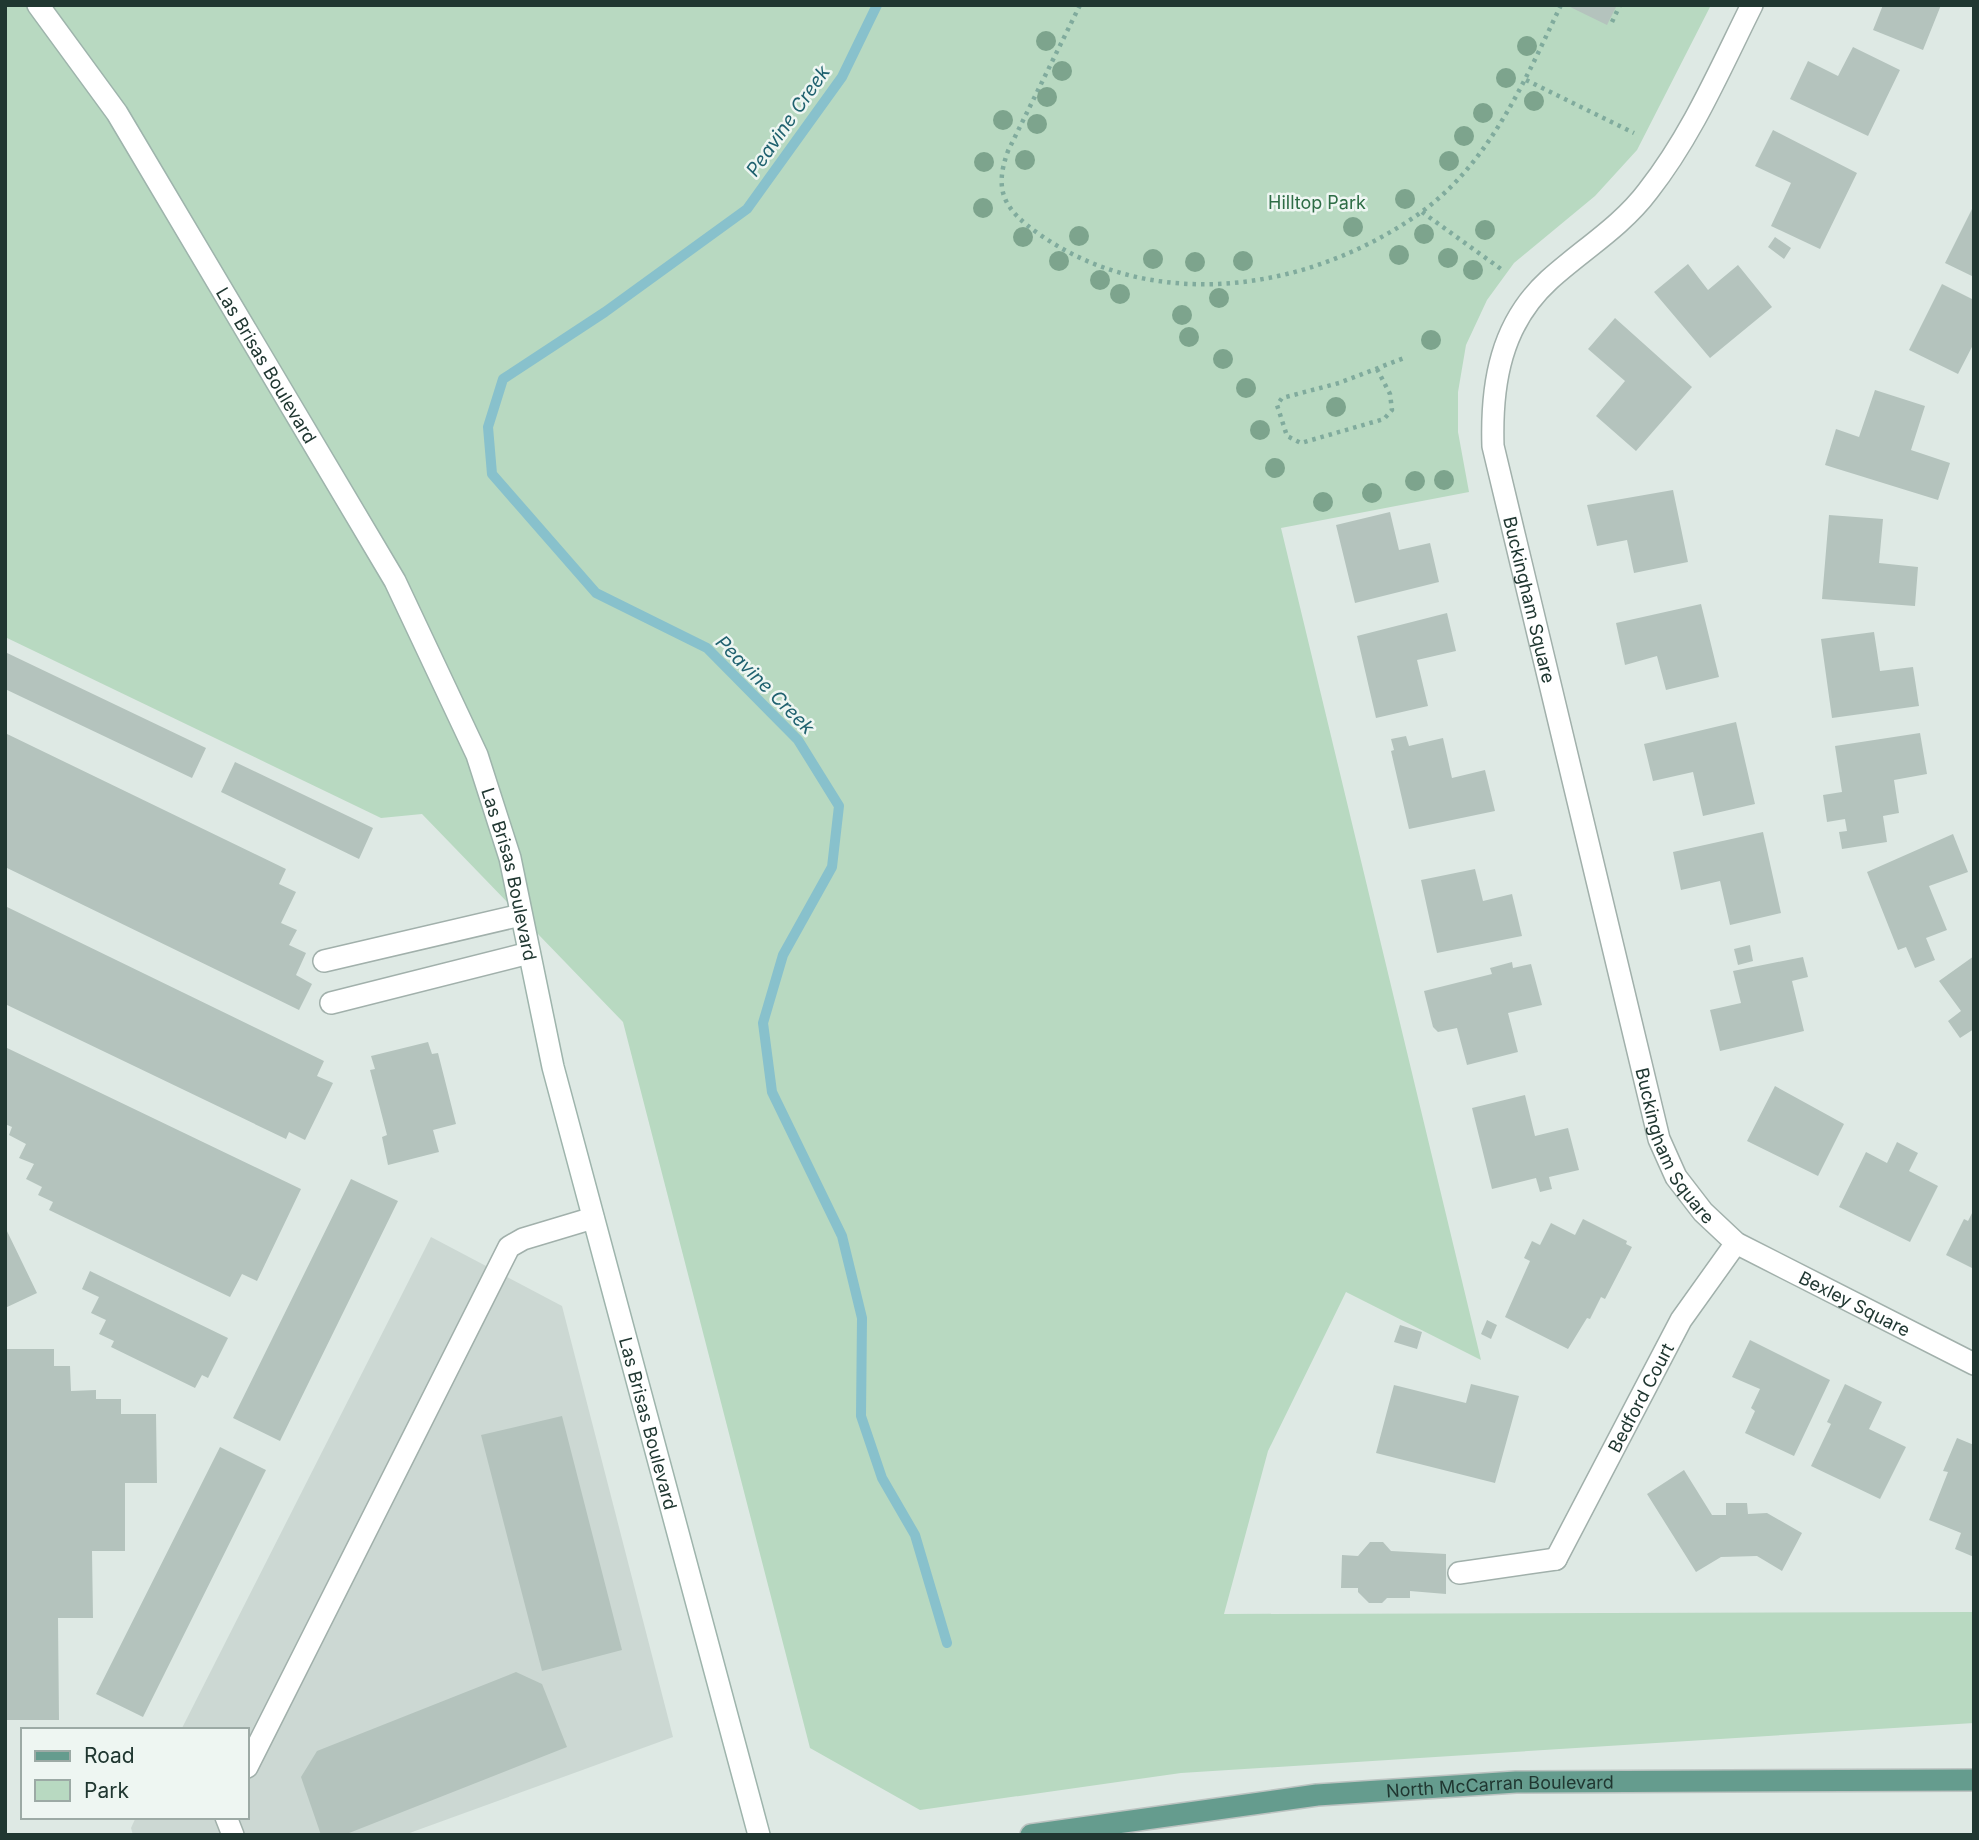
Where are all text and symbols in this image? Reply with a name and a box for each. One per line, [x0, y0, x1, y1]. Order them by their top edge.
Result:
water label: Peavine Creek [741, 61, 835, 181]
park label: Hilltop Park [1268, 192, 1366, 213]
street label: Las Brisas Boulevard [212, 283, 321, 447]
street label: Buckingham Square [1500, 514, 1560, 685]
water label: Peavine Creek [711, 631, 820, 740]
street label: Las Brisas Boulevard [478, 785, 541, 962]
street label: Buckingham Square [1632, 1066, 1719, 1228]
street label: Bexley Square [1796, 1266, 1914, 1340]
street label: Las Brisas Boulevard [615, 1335, 682, 1512]
street label: Bedford Court [1603, 1339, 1678, 1456]
legend [21, 1728, 248, 1819]
text: Road [84, 1743, 135, 1768]
street label: North McCarran Boulevard [1385, 1771, 1614, 1801]
text: Park [84, 1778, 129, 1803]

